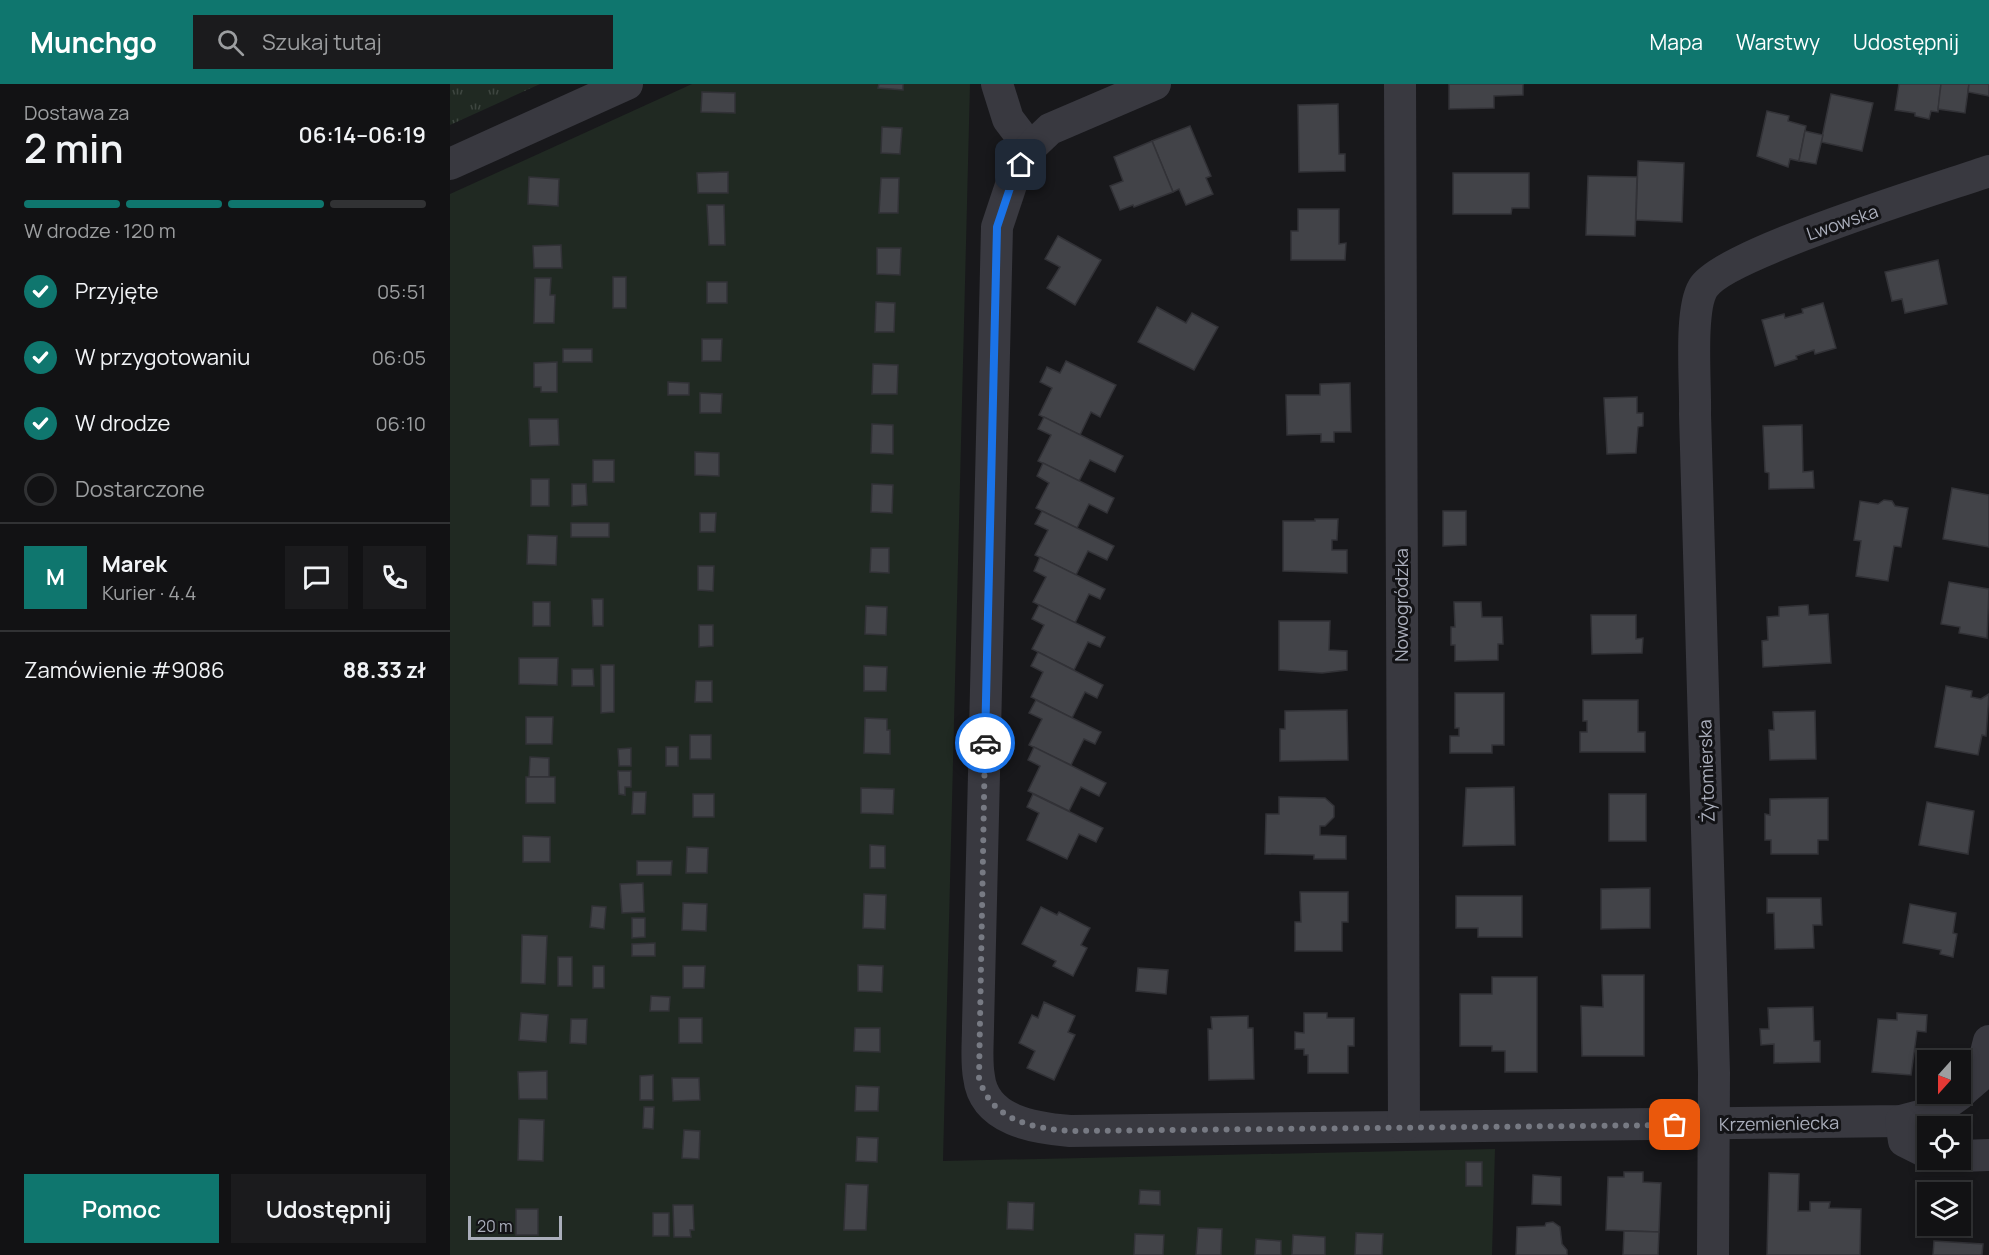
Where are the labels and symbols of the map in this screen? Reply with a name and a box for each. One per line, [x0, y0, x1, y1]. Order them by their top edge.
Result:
pin [995, 139, 1046, 190]
street label: Lwowska [1803, 199, 1881, 245]
street label: Nowogródzka [1389, 548, 1413, 662]
courier [955, 713, 1015, 773]
street label: Żytomierska [1692, 719, 1720, 823]
north arrow [1917, 1050, 1971, 1104]
pin [1649, 1099, 1700, 1150]
street label: Krzemieniecka [1719, 1110, 1839, 1136]
scale bar [468, 1213, 562, 1240]

